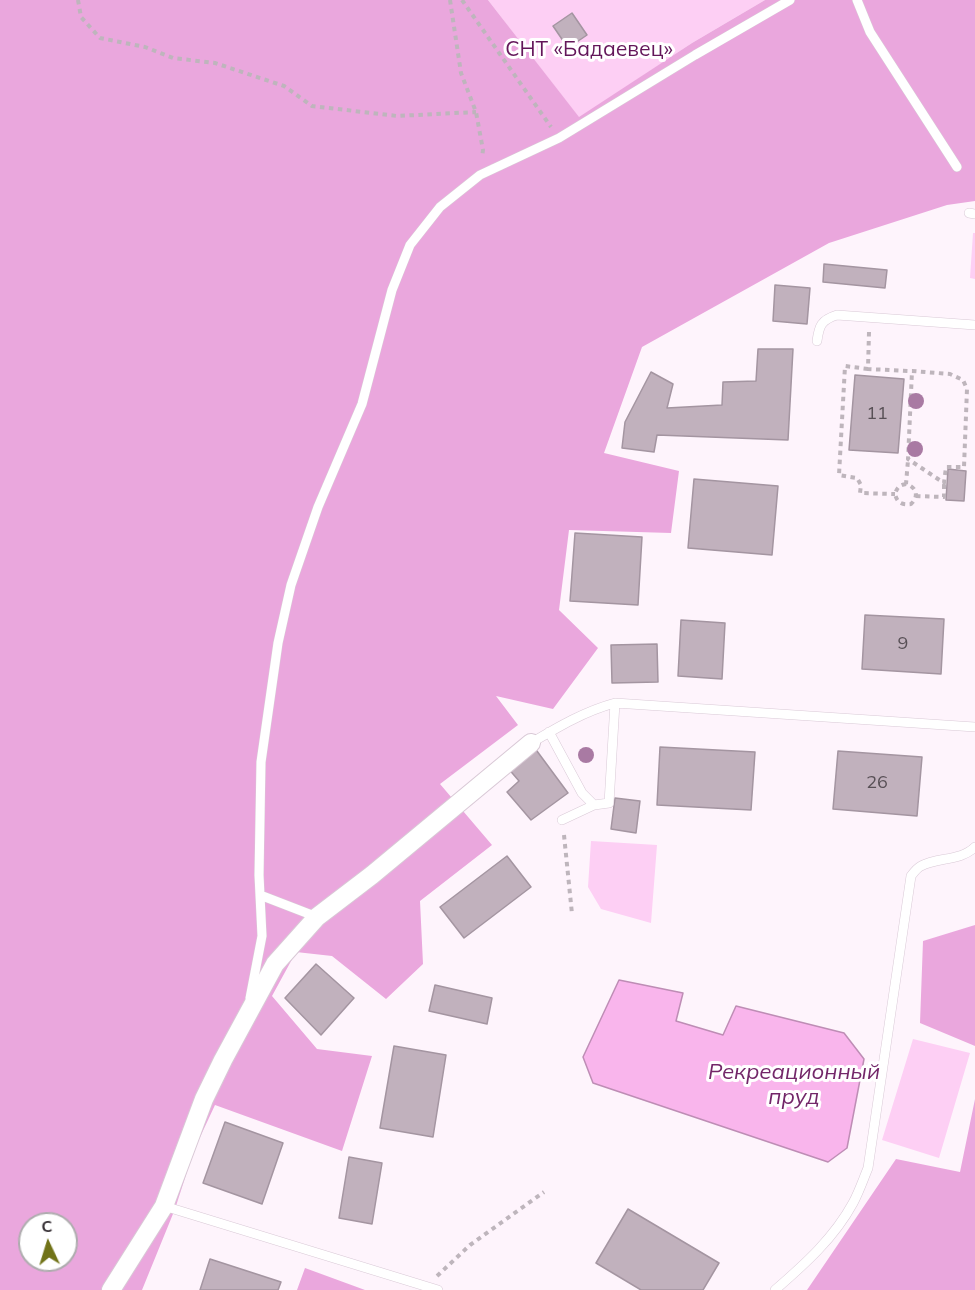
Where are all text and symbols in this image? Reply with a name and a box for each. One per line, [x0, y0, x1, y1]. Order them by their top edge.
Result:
park label: СНТ «Бадаевец» [505, 37, 673, 63]
house number: 11 [866, 403, 888, 425]
house number: 9 [898, 633, 908, 655]
house number: 26 [866, 772, 888, 794]
water label: Рекреационный пруд [708, 1059, 880, 1110]
north arrow [18, 1212, 78, 1272]
text: С [41, 1216, 53, 1236]

